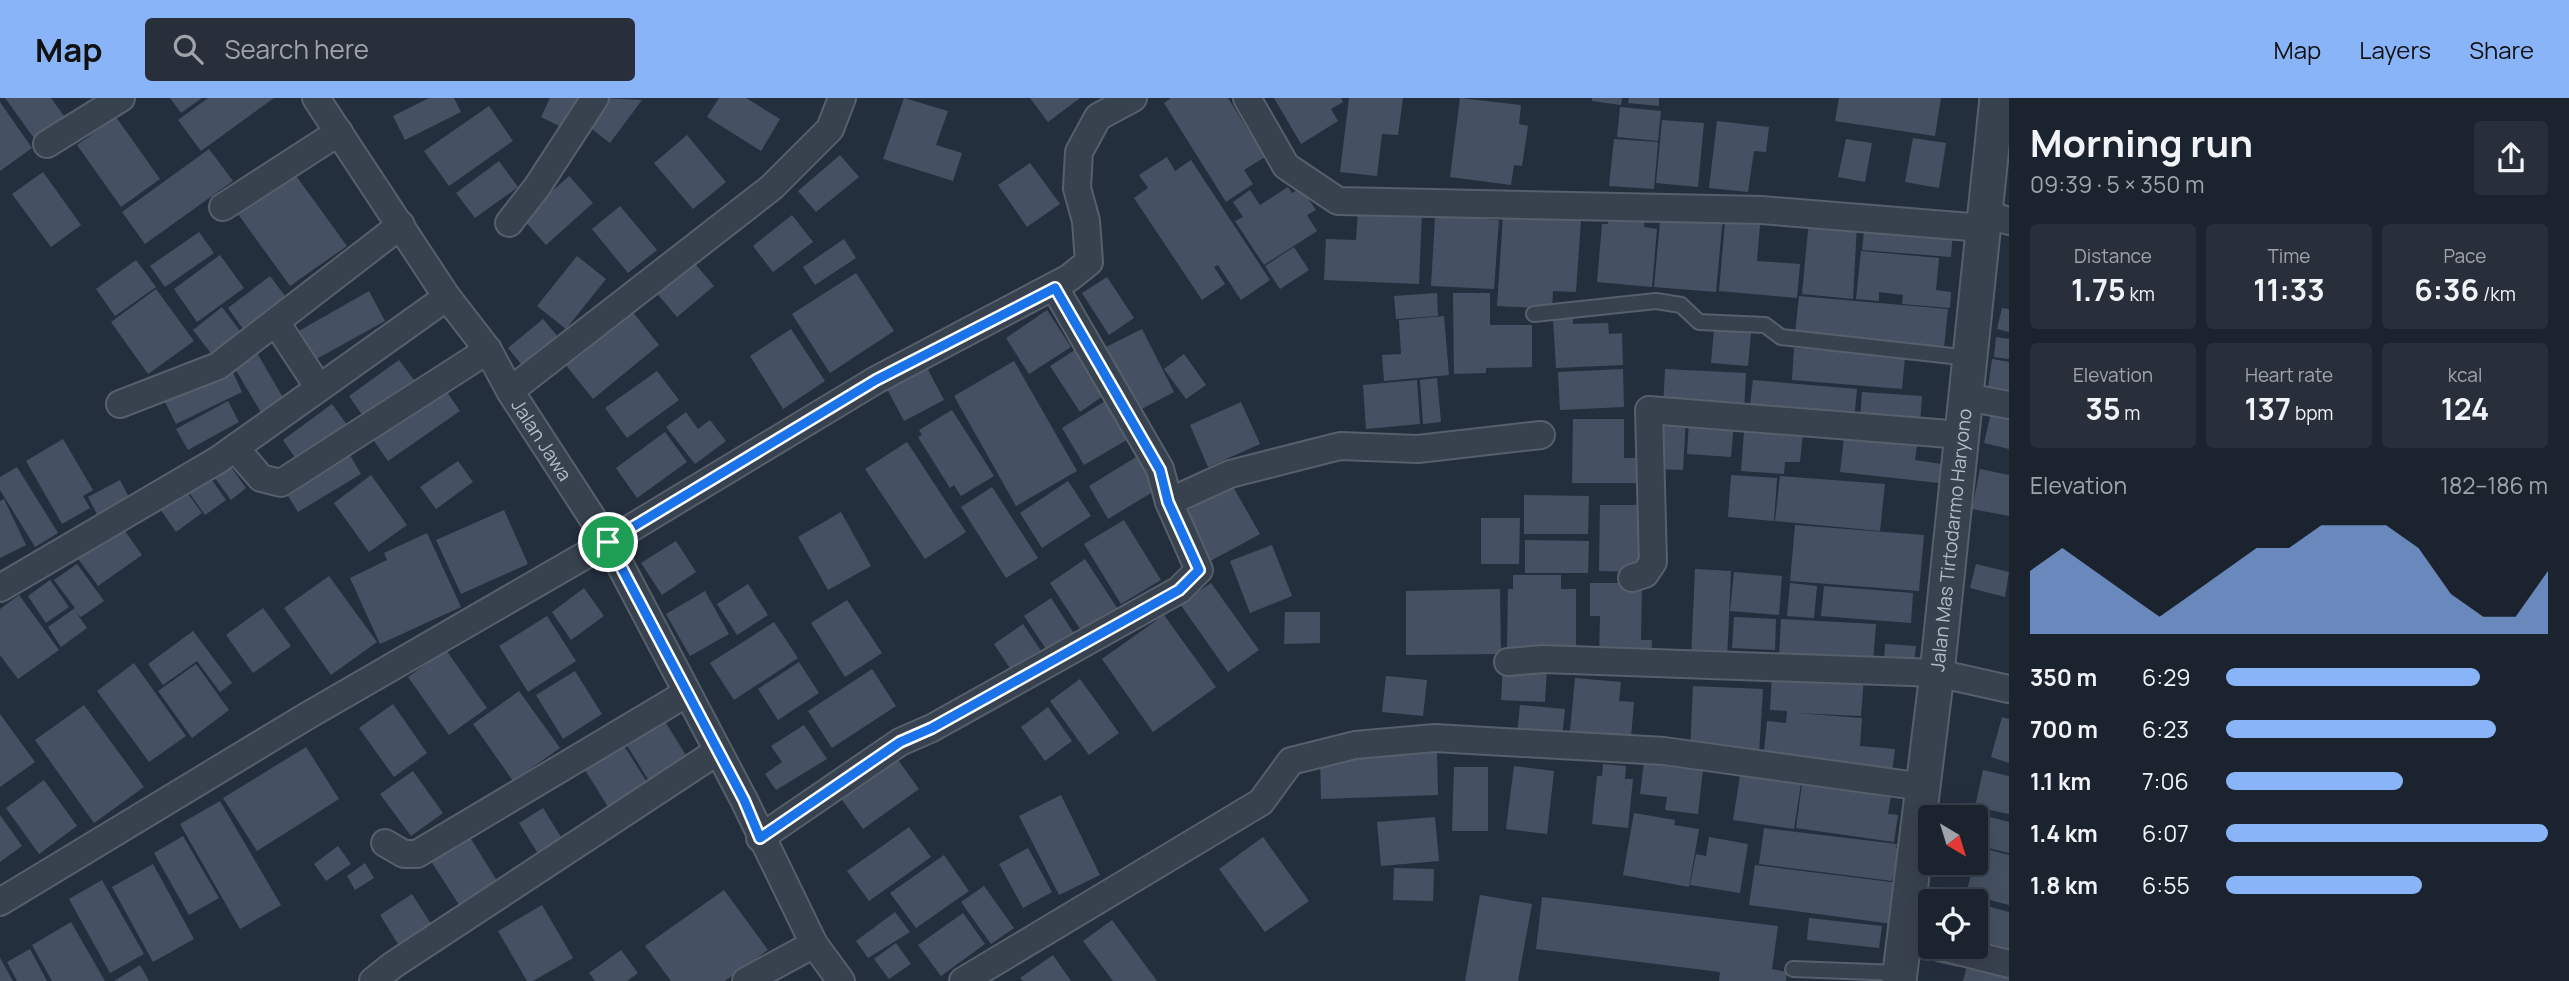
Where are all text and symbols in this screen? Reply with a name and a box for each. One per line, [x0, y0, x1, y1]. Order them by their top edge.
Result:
search box [145, 18, 635, 81]
text: Map [35, 27, 103, 72]
icon: search [169, 30, 207, 68]
text: Search here [225, 31, 369, 67]
text: Map [2274, 33, 2321, 66]
text: Layers [2359, 33, 2431, 66]
text: Share [2469, 33, 2534, 66]
text: Morning run [2030, 116, 2253, 168]
button: share [2474, 121, 2548, 195]
text: 09:39 · 5 × 350 m [2030, 168, 2204, 200]
text: Distance [2074, 243, 2152, 269]
text: Time [2268, 243, 2310, 269]
text: Pace [2444, 243, 2486, 269]
text: 1.75 [2071, 269, 2126, 310]
text: 11:33 [2253, 269, 2325, 310]
text: 6:36 [2414, 269, 2479, 310]
text: km [2126, 281, 2155, 307]
text: /km [2479, 281, 2516, 307]
text: Elevation [2073, 362, 2153, 388]
text: Heart rate [2245, 362, 2333, 388]
text: kcal [2448, 362, 2482, 388]
text: 35 [2086, 388, 2121, 429]
text: 137 [2244, 388, 2291, 429]
text: 124 [2441, 388, 2489, 429]
street label: Jalan Jawa [505, 394, 578, 486]
text: m [2121, 400, 2140, 426]
text: bpm [2291, 400, 2334, 426]
street label: Jalan Mas Tirtodarmo Haryono [1924, 407, 1978, 673]
text: Elevation [2030, 469, 2127, 501]
text: 182–186 m [2440, 469, 2548, 501]
pin [578, 512, 638, 572]
icon: arrive [589, 523, 627, 561]
text: 350 m [2030, 661, 2097, 693]
text: 6:29 [2142, 661, 2191, 693]
text: 700 m [2030, 713, 2098, 745]
text: 6:23 [2142, 713, 2189, 745]
text: 1.1 km [2030, 765, 2091, 797]
text: 7:06 [2142, 765, 2189, 797]
north arrow [1918, 805, 1988, 875]
map controls [1918, 805, 1988, 959]
text: 1.4 km [2030, 817, 2098, 849]
text: 6:07 [2142, 817, 2189, 849]
text: 1.8 km [2030, 869, 2098, 901]
text: 6:55 [2142, 869, 2190, 901]
button: locate [1918, 889, 1988, 959]

